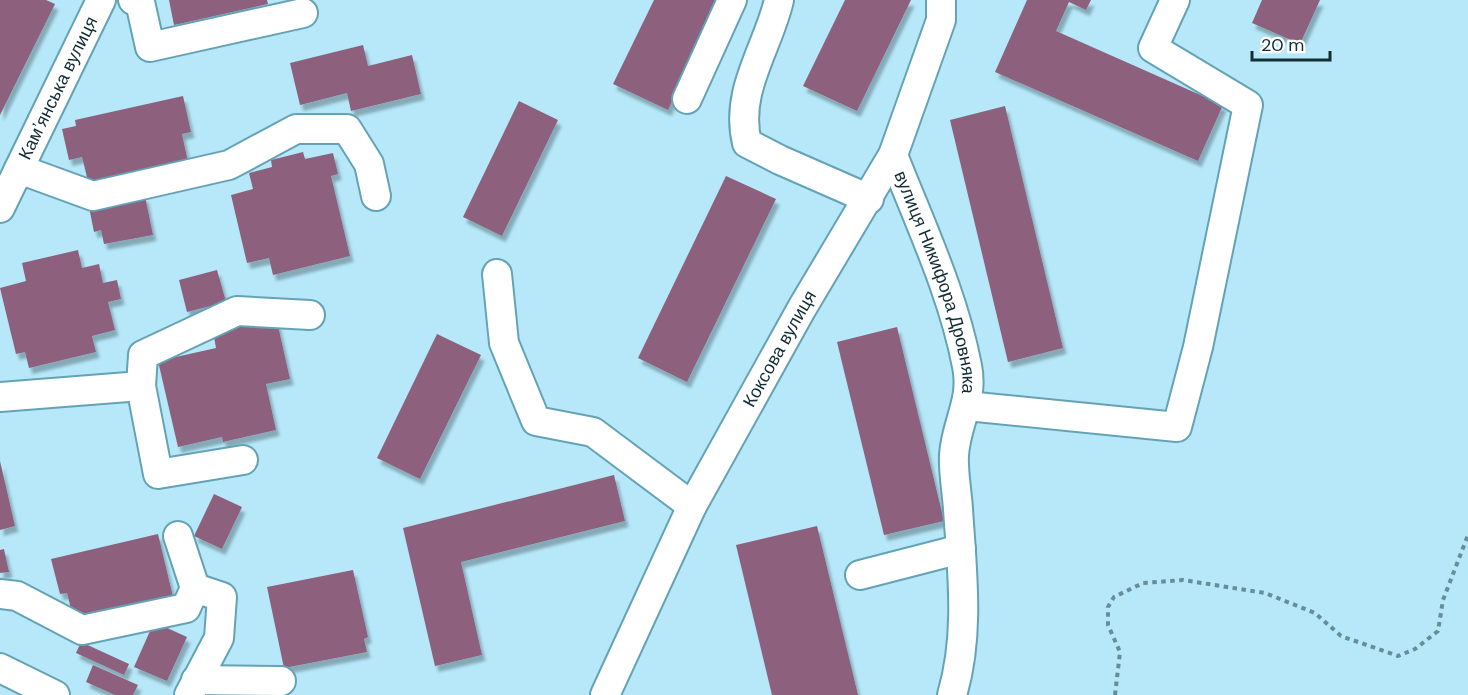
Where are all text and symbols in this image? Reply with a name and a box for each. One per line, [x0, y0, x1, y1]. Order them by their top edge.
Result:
street label: Камʼянська вулиця [13, 12, 103, 164]
scale bar [1252, 24, 1330, 62]
text: 20 m [1261, 33, 1304, 57]
street label: вулиця Никифора Дровняка [889, 167, 981, 396]
street label: Коксова вулиця [737, 286, 822, 412]

